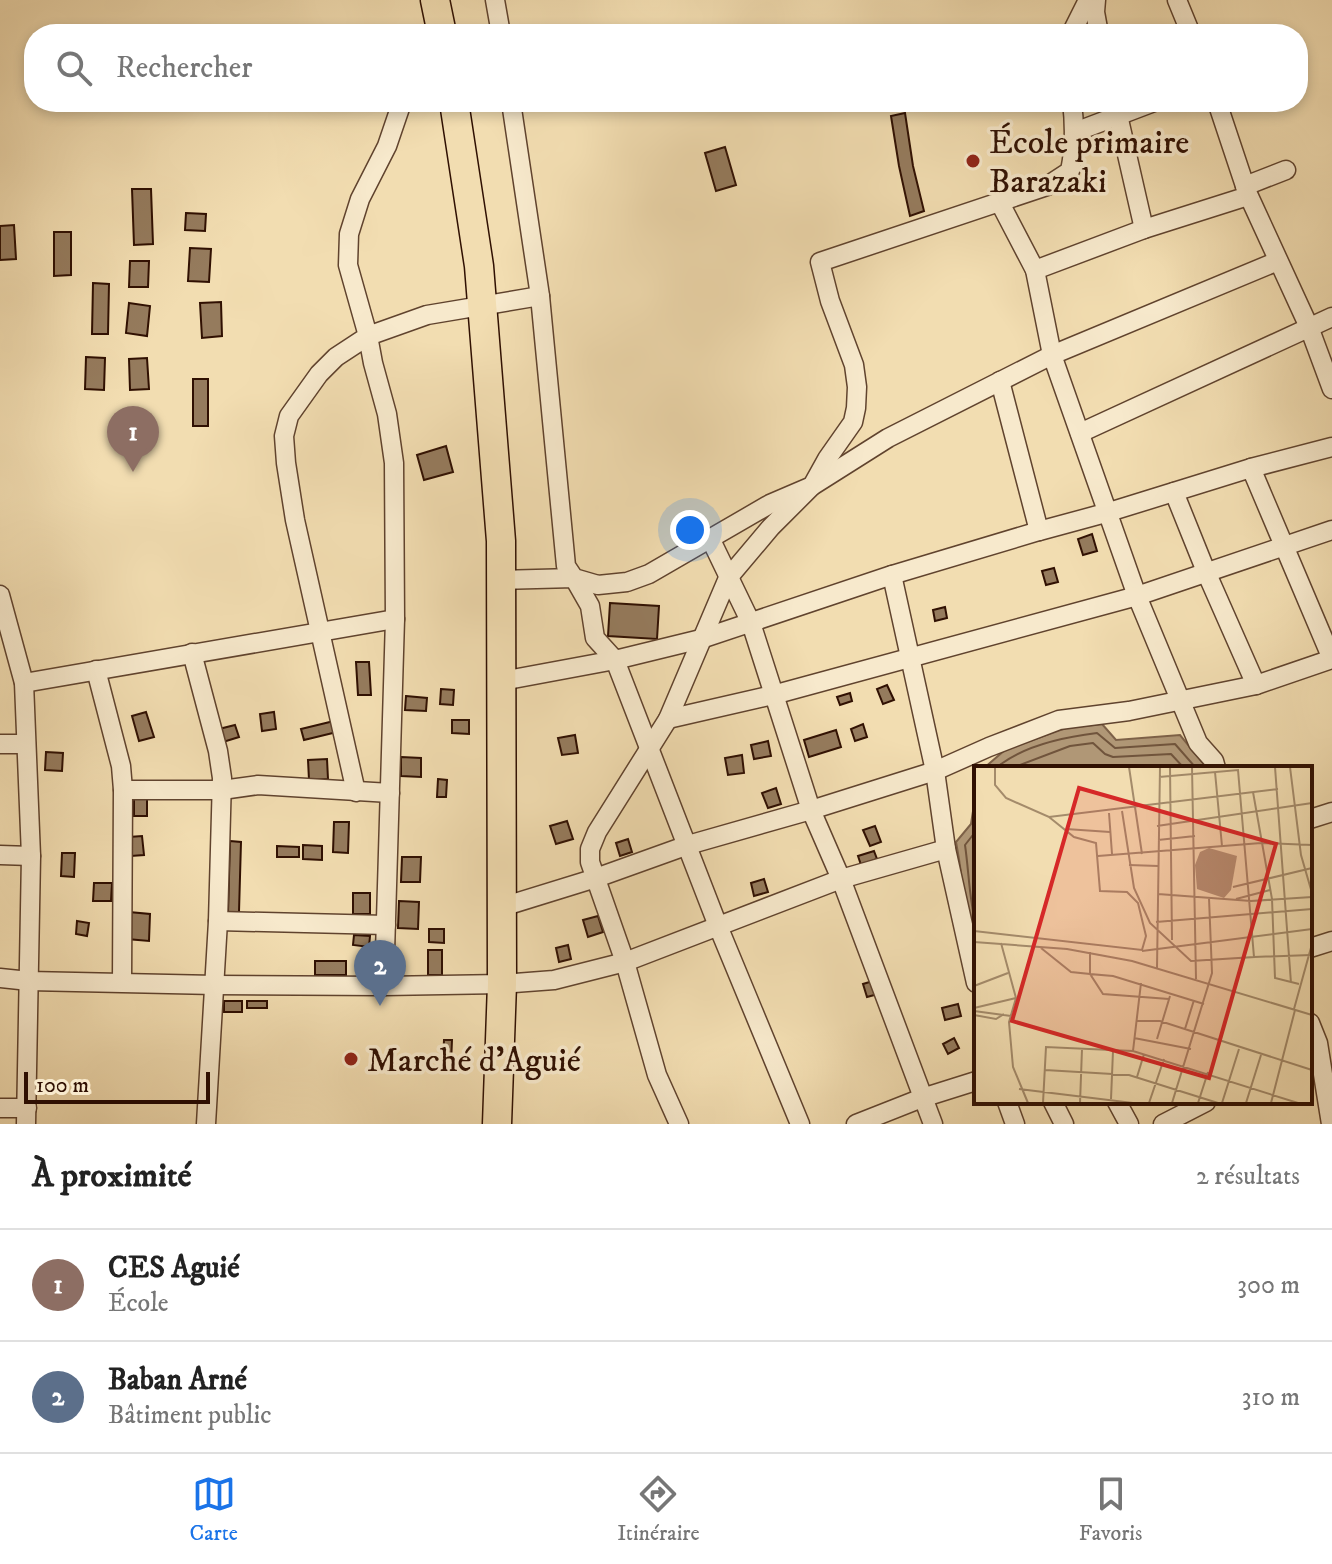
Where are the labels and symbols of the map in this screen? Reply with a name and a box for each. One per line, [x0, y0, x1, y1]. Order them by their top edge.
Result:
place label: École primaire Barazaki [989, 122, 1189, 203]
marker: École primaire Barazaki [964, 152, 982, 170]
pin: 1 [107, 406, 159, 472]
your location [670, 510, 710, 550]
inset map [974, 766, 1312, 1104]
pin: 2 [354, 940, 406, 1006]
place label: Marché d'Aguié [367, 1040, 581, 1082]
marker: Marché d'Aguié [342, 1050, 360, 1068]
scale bar [24, 1068, 210, 1104]

